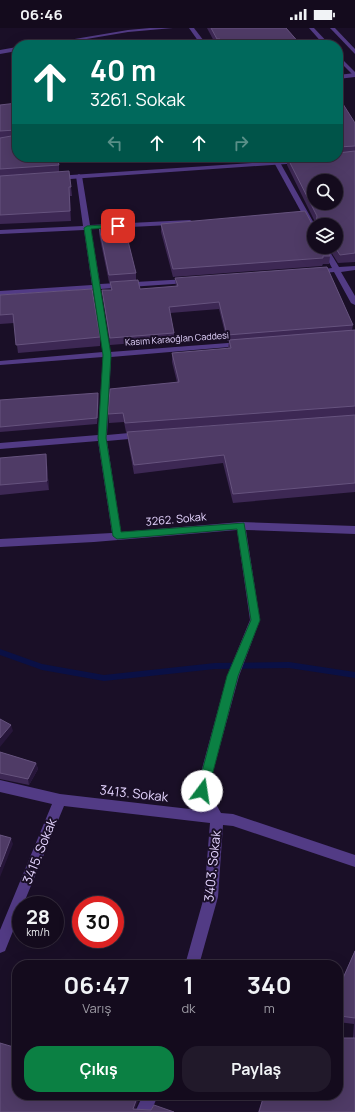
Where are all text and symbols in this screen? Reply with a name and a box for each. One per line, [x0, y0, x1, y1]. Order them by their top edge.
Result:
text: 06:46 [20, 4, 63, 25]
text: 40 m [90, 51, 156, 89]
icon: ahead [24, 56, 76, 108]
text: 3261. Sokak [90, 87, 185, 111]
icon: left [104, 132, 126, 154]
icon: ahead [146, 132, 168, 154]
icon: ahead [188, 132, 210, 154]
icon: right [230, 132, 252, 154]
map controls [307, 174, 343, 254]
button: search [307, 174, 343, 210]
pin [101, 209, 135, 243]
icon: arrive [107, 215, 129, 237]
button: layers [307, 218, 343, 254]
street label: Kasım Karaoğlan Caddesi [125, 328, 229, 349]
street label: 3262. Sokak [145, 508, 207, 529]
position arrow [181, 770, 223, 812]
street label: 3413. Sokak [99, 780, 170, 806]
street label: 3415. Sokak [18, 815, 61, 886]
street label: 3403. Sokak [199, 829, 225, 903]
speed limit sign: 30 [72, 896, 124, 948]
text: 28 [26, 903, 50, 930]
text: km/h [26, 925, 50, 939]
text: 06:47 [64, 968, 130, 1001]
text: 1 [183, 968, 194, 1001]
text: 340 [247, 968, 291, 1001]
text: Varış [82, 999, 111, 1017]
text: dk [181, 999, 196, 1017]
text: m [264, 999, 275, 1017]
button: Çıkış [24, 1046, 174, 1092]
button: Paylaş [182, 1046, 331, 1092]

